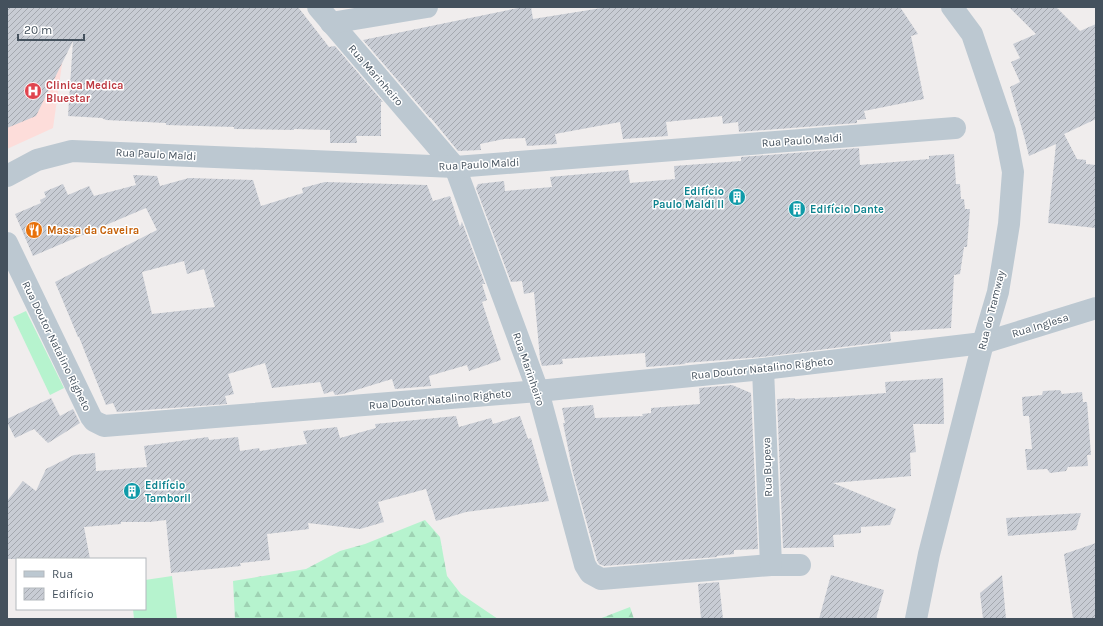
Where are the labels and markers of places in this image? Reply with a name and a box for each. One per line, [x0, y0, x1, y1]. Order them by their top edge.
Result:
place label: Clinica Medica Bluestar [46, 79, 124, 105]
hospital icon: Clinica Medica Bluestar [23, 81, 43, 101]
place label: Edifício Paulo Maldi II [653, 185, 724, 211]
building icon: Edifício Paulo Maldi II [727, 187, 747, 207]
building icon: Edifício Dante [787, 199, 807, 219]
place label: Edifício Dante [810, 203, 884, 216]
restaurant icon: Massa da Caveira [24, 220, 44, 240]
place label: Massa da Caveira [47, 224, 139, 237]
place label: Edifício Tamboril [145, 479, 191, 505]
building icon: Edifício Tamboril [122, 481, 142, 501]

